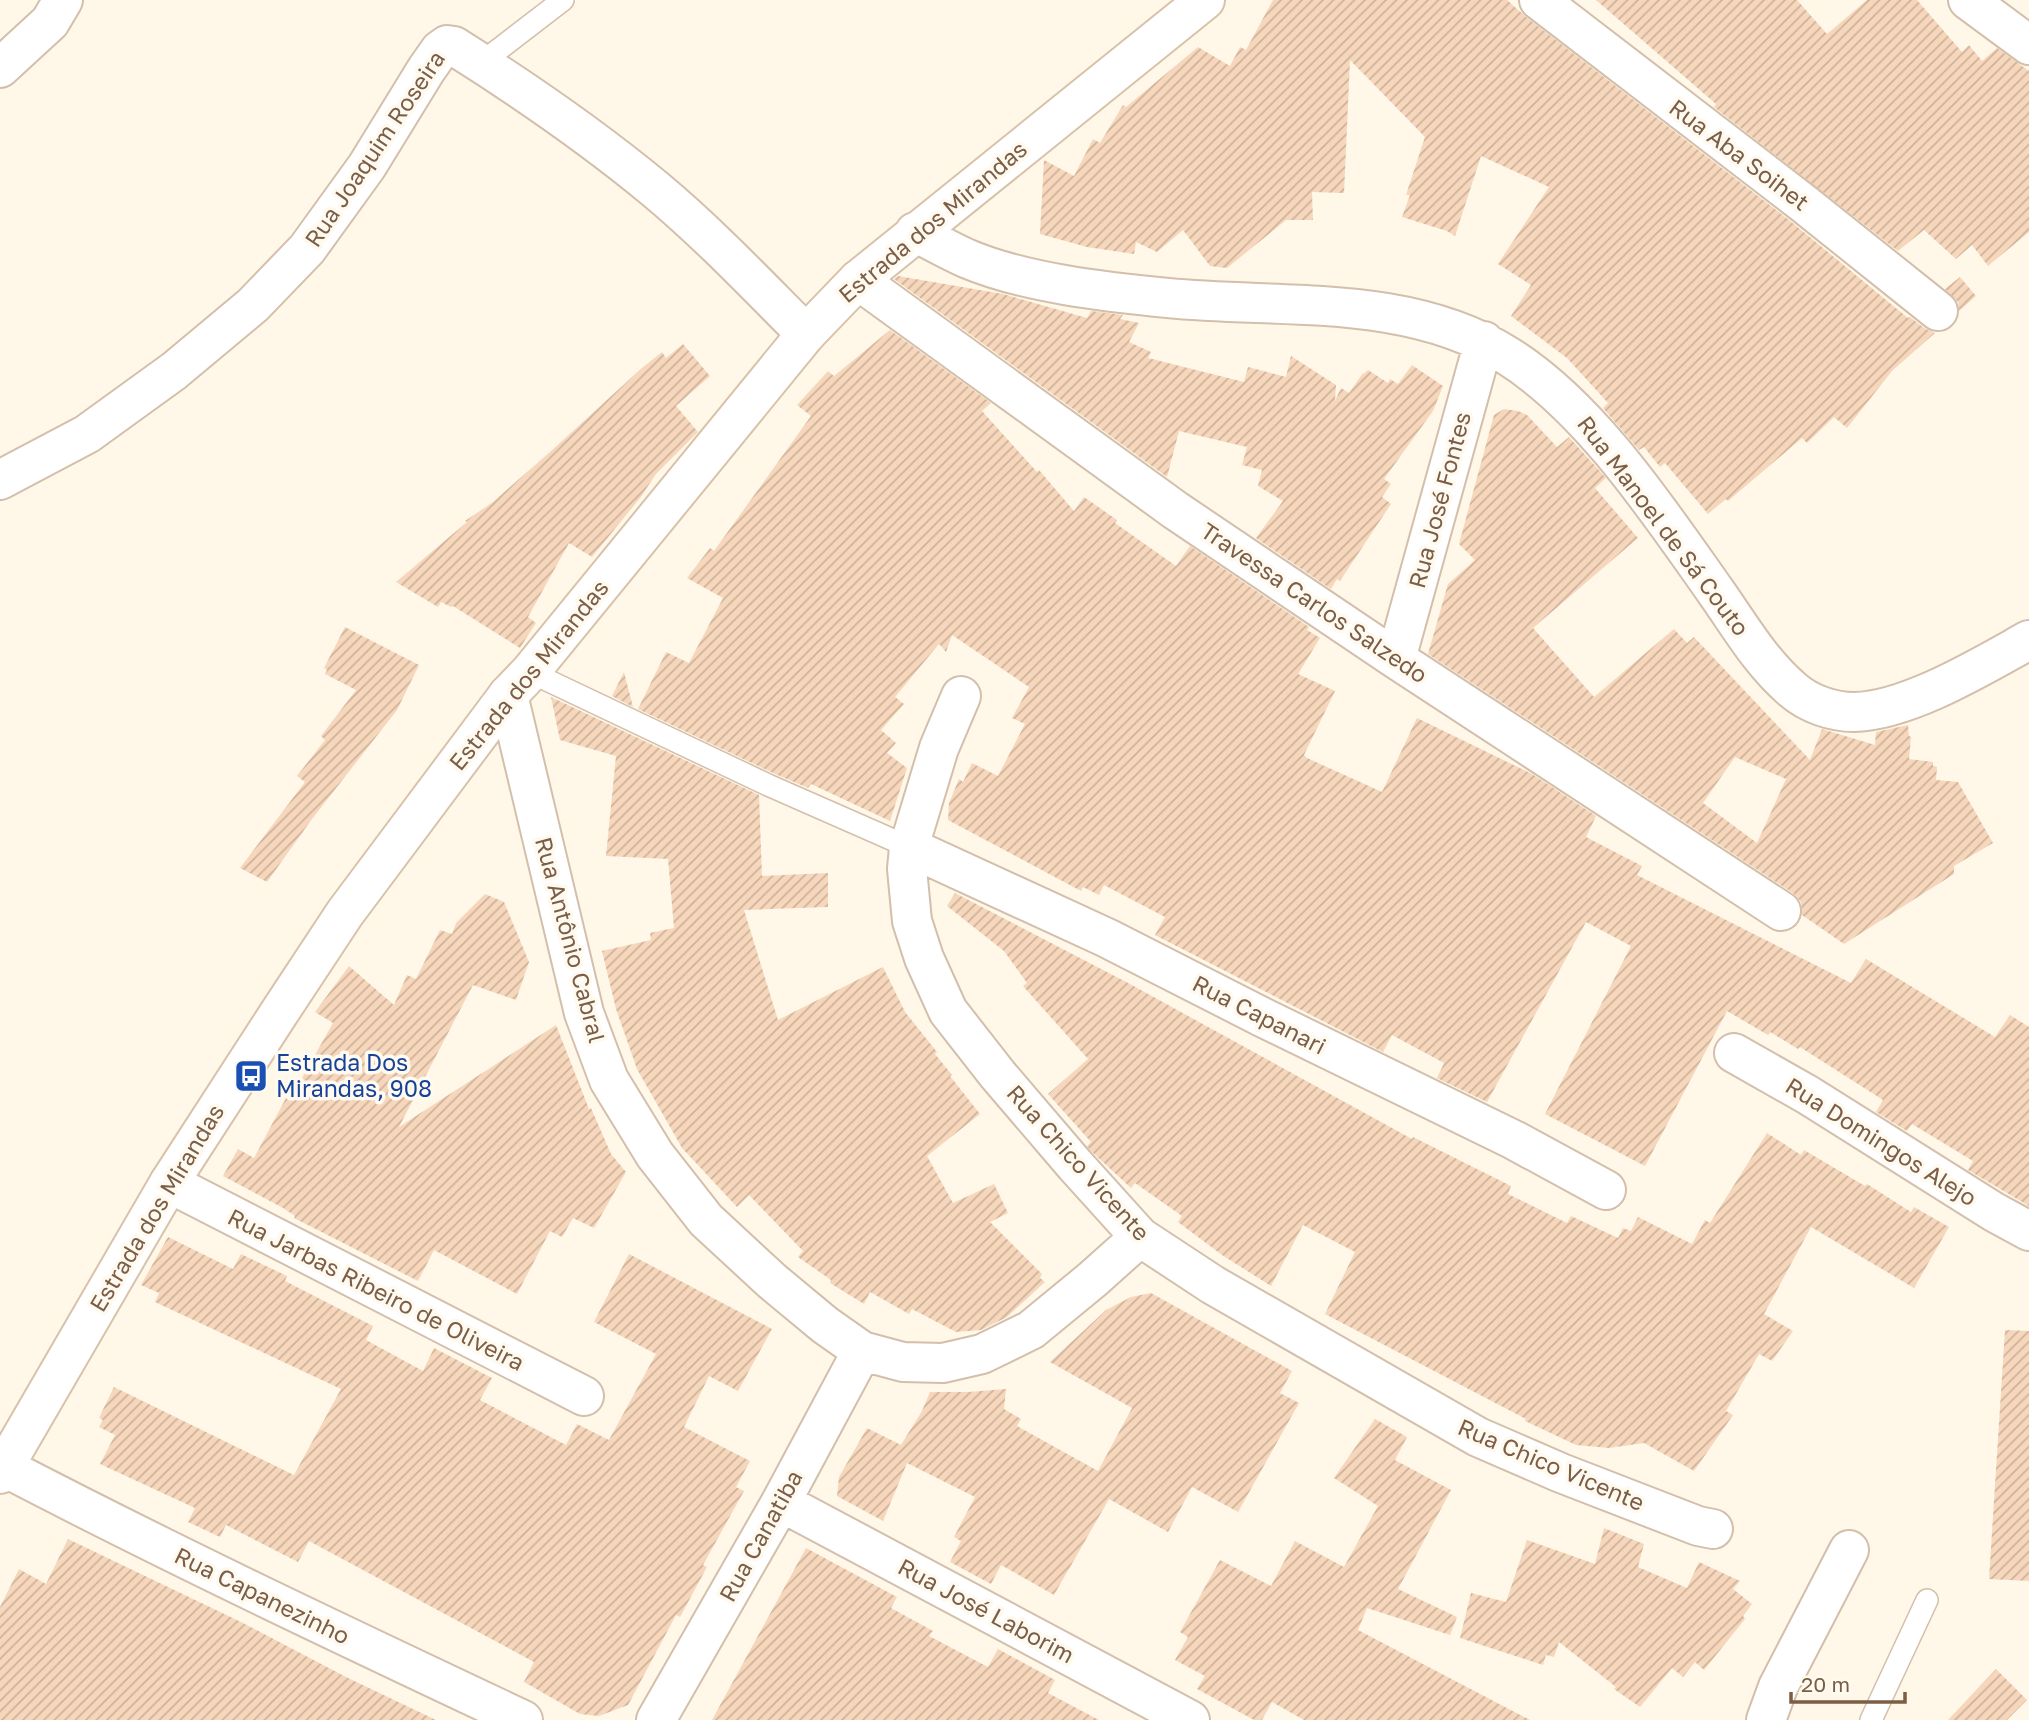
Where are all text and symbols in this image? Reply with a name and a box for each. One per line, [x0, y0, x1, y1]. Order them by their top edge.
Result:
street label: Rua Joaquim Roseira [298, 45, 450, 252]
street label: Rua Aba Soihet [1664, 93, 1815, 216]
street label: Estrada dos Mirandas [833, 134, 1032, 308]
street label: Rua José Fontes [1402, 408, 1476, 591]
street label: Rua Manoel de Sá Couto [1572, 410, 1756, 641]
street label: Travessa Carlos Salzedo [1196, 516, 1433, 688]
street label: Estrada dos Mirandas [443, 573, 614, 775]
street label: Rua Antônio Cabral [530, 834, 612, 1046]
street label: Rua Capanari [1188, 969, 1331, 1060]
place label: Estrada Dos Mirandas, 908 [276, 1048, 432, 1102]
bus stop icon: Estrada Dos Mirandas, 908 [232, 1057, 270, 1095]
street label: Rua Domingos Alejo [1781, 1071, 1982, 1211]
street label: Rua Chico Vicente [1001, 1079, 1156, 1246]
street label: Estrada dos Mirandas [83, 1099, 229, 1316]
street label: Rua Jarbas Ribeiro de Oliveira [224, 1202, 529, 1376]
street label: Rua Chico Vicente [1454, 1412, 1649, 1516]
street label: Rua Canatiba [713, 1465, 808, 1606]
street label: Rua Capanezinho [170, 1541, 354, 1650]
street label: Rua José Laborim [894, 1552, 1079, 1668]
scale bar [1791, 1660, 1905, 1704]
text: 20 m [1801, 1671, 1850, 1697]

